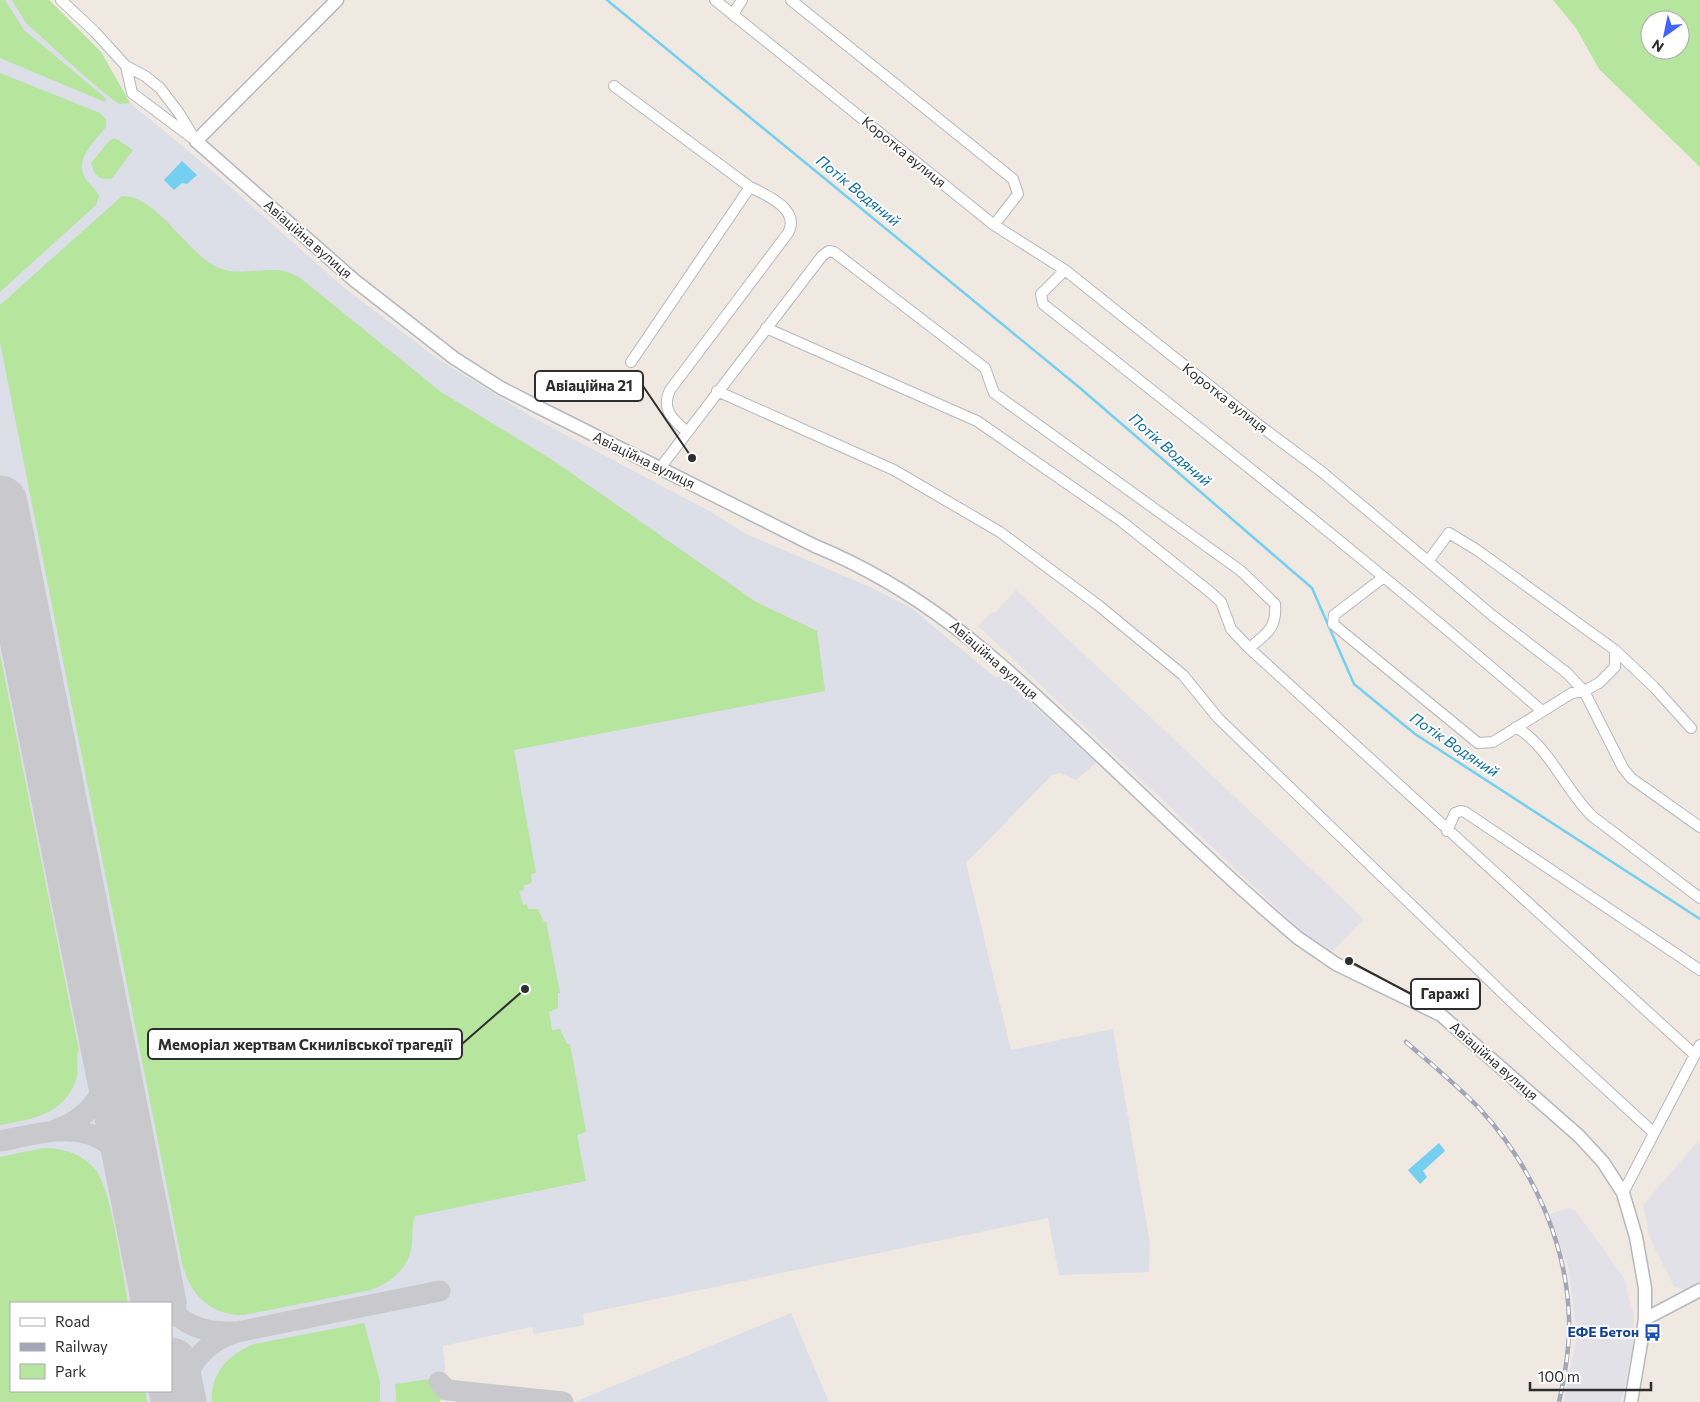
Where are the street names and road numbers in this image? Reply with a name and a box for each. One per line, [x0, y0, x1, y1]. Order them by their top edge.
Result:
street label: Коротка вулиця [859, 112, 950, 191]
street label: Авіаційна вулиця [261, 196, 356, 282]
street label: Коротка вулиця [1179, 359, 1271, 436]
street label: Авіаційна вулиця [590, 427, 698, 492]
street label: Авіаційна вулиця [947, 617, 1042, 703]
street label: Авіаційна вулиця [1447, 1018, 1542, 1104]

